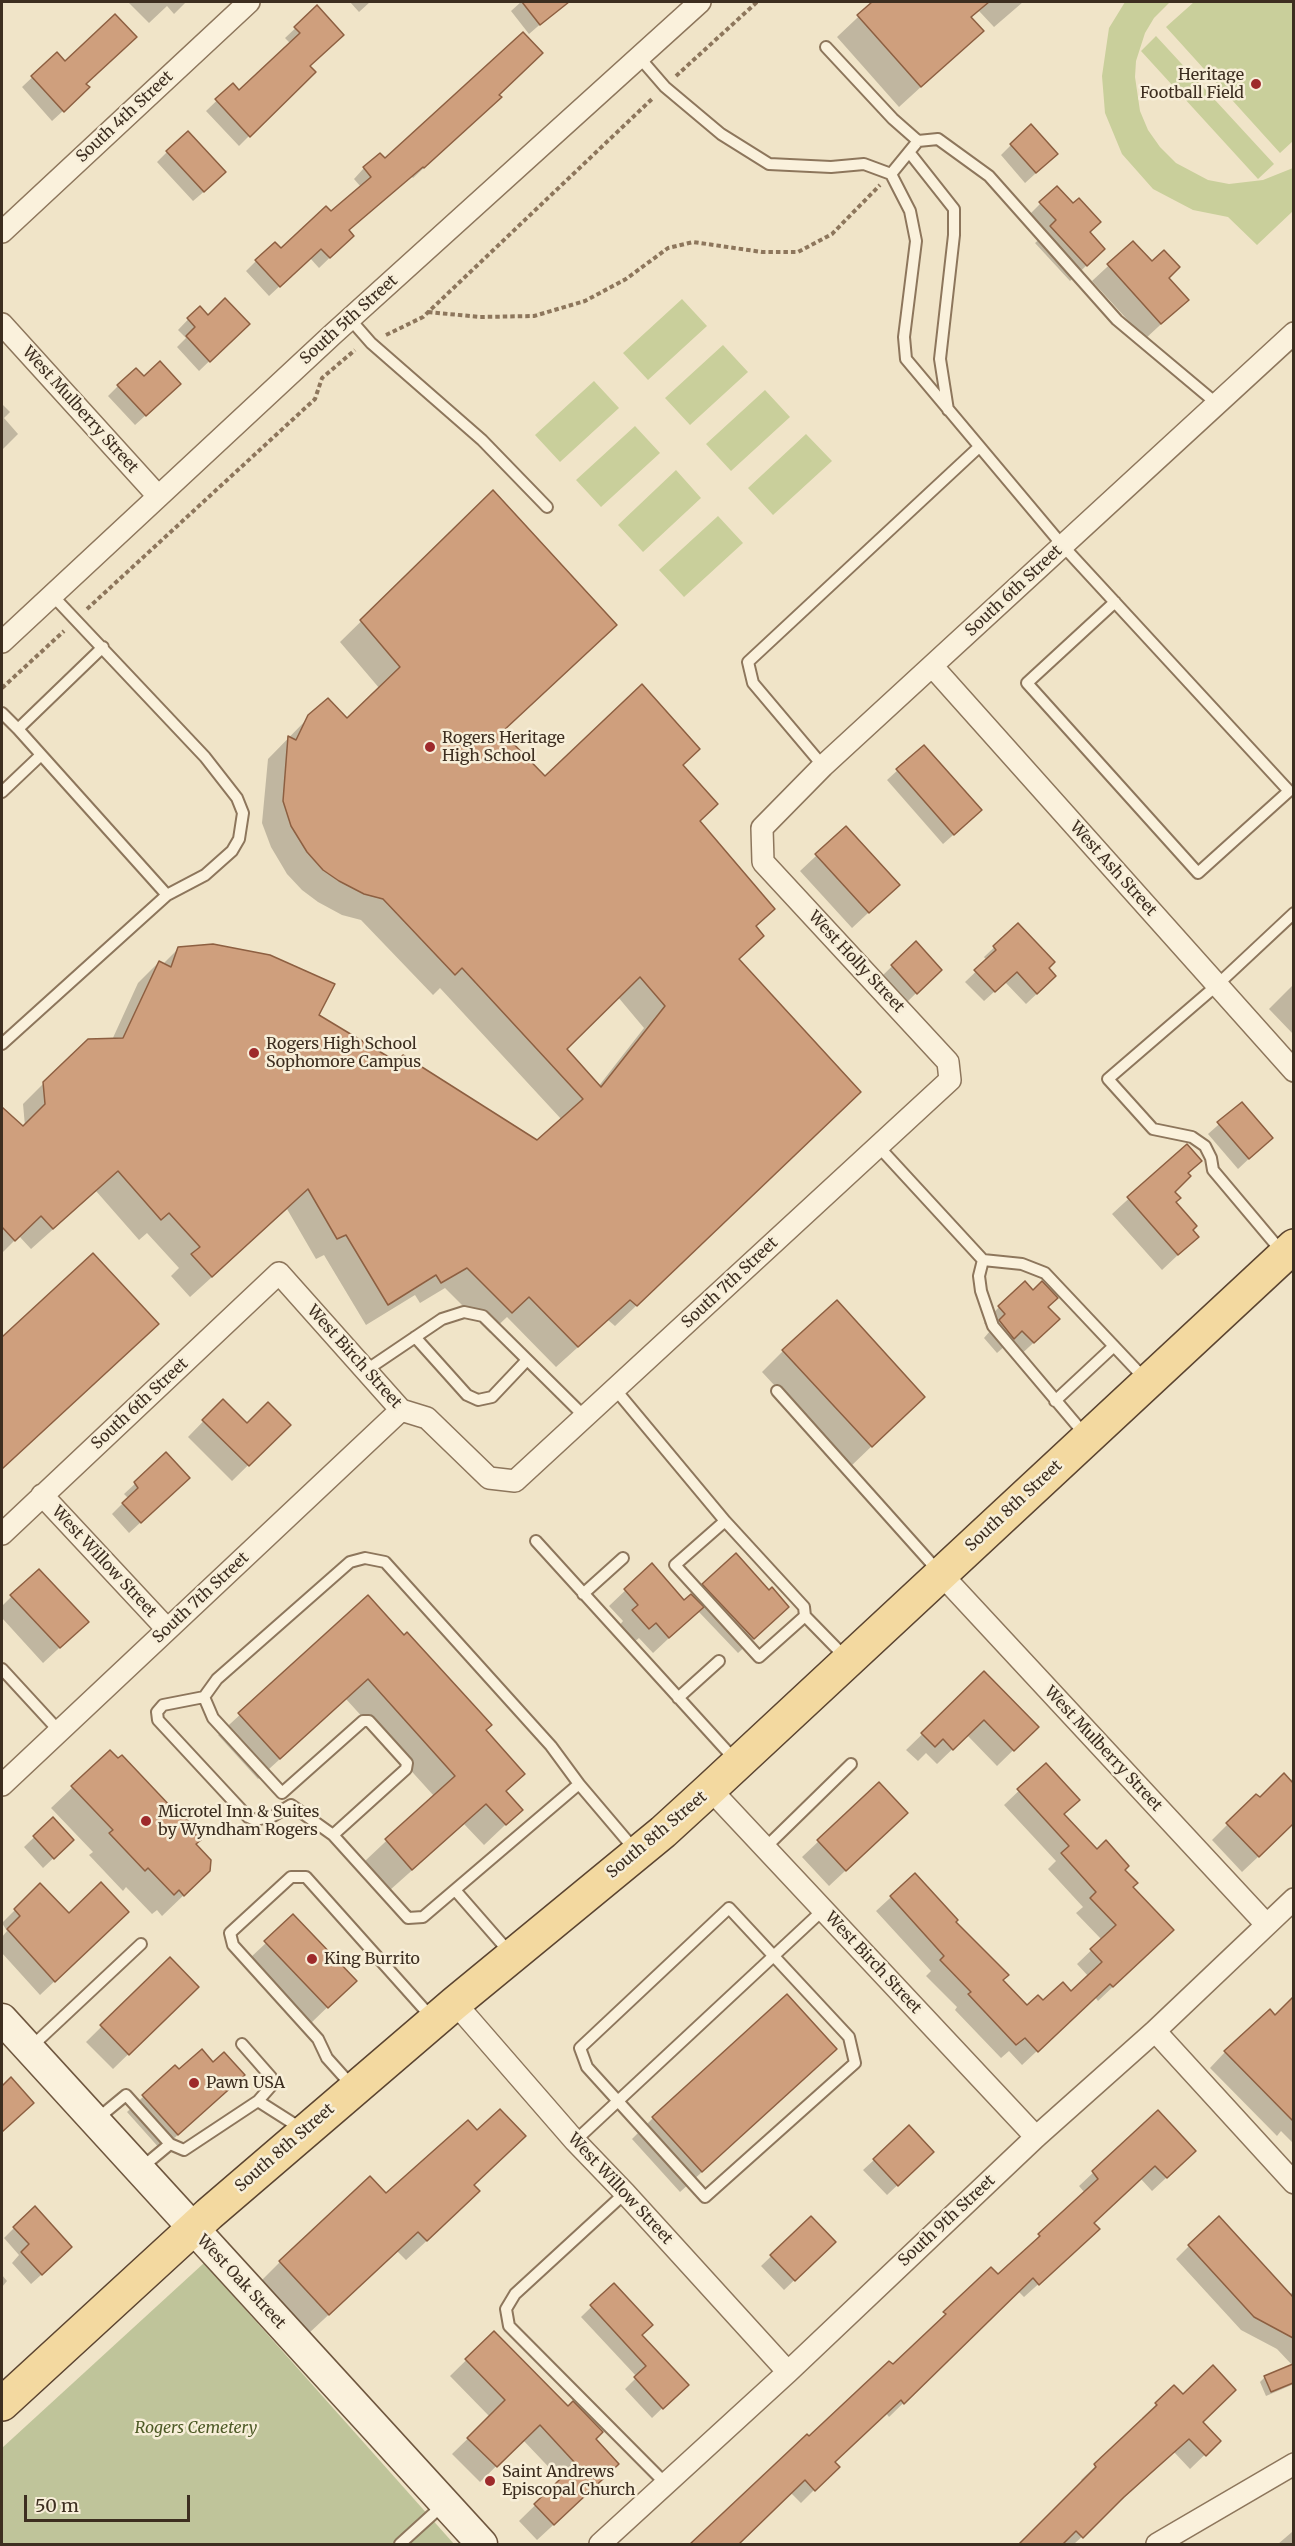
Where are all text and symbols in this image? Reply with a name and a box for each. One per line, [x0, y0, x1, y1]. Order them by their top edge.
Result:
place label: Heritage Football Field [1140, 65, 1244, 103]
street label: South 4th Street [73, 67, 177, 167]
marker: Heritage Football Field [1249, 77, 1263, 91]
street label: South 5th Street [296, 271, 402, 369]
street label: West Mulberry Street [18, 343, 142, 477]
street label: South 6th Street [962, 541, 1066, 641]
place label: Rogers Heritage High School [442, 728, 565, 766]
marker: Rogers Heritage High School [423, 740, 437, 754]
street label: West Ash Street [1065, 818, 1161, 920]
street label: West Holly Street [804, 907, 908, 1017]
place label: Rogers High School Sophomore Campus [266, 1034, 421, 1072]
marker: Rogers High School Sophomore Campus [247, 1046, 261, 1060]
street label: South 7th Street [678, 1234, 782, 1332]
street label: West Birch Street [303, 1301, 405, 1413]
street label: South 6th Street [88, 1354, 192, 1454]
street label: South 8th Street [962, 1456, 1066, 1556]
street label: West Willow Street [48, 1502, 160, 1622]
street label: South 7th Street [149, 1549, 253, 1647]
street label: West Mulberry Street [1040, 1683, 1166, 1815]
street label: South 8th Street [603, 1787, 711, 1883]
place label: Microtel Inn & Suites by Wyndham Rogers [158, 1802, 319, 1840]
marker: Microtel Inn & Suites by Wyndham Rogers [139, 1814, 153, 1828]
street label: West Birch Street [821, 1908, 925, 2018]
place label: King Burrito [324, 1949, 420, 1969]
marker: King Burrito [305, 1952, 319, 1966]
place label: Pawn USA [206, 2073, 285, 2093]
marker: Pawn USA [187, 2076, 201, 2090]
street label: South 8th Street [231, 2100, 339, 2196]
street label: West Willow Street [564, 2129, 676, 2249]
street label: South 9th Street [895, 2171, 999, 2271]
street label: West Oak Street [193, 2231, 289, 2333]
park label: Rogers Cemetery [135, 2418, 257, 2438]
place label: Saint Andrews Episcopal Church [502, 2462, 635, 2500]
marker: Saint Andrews Episcopal Church [483, 2474, 497, 2488]
scale bar [27, 2483, 194, 2521]
text: 50 m [35, 2494, 79, 2517]

